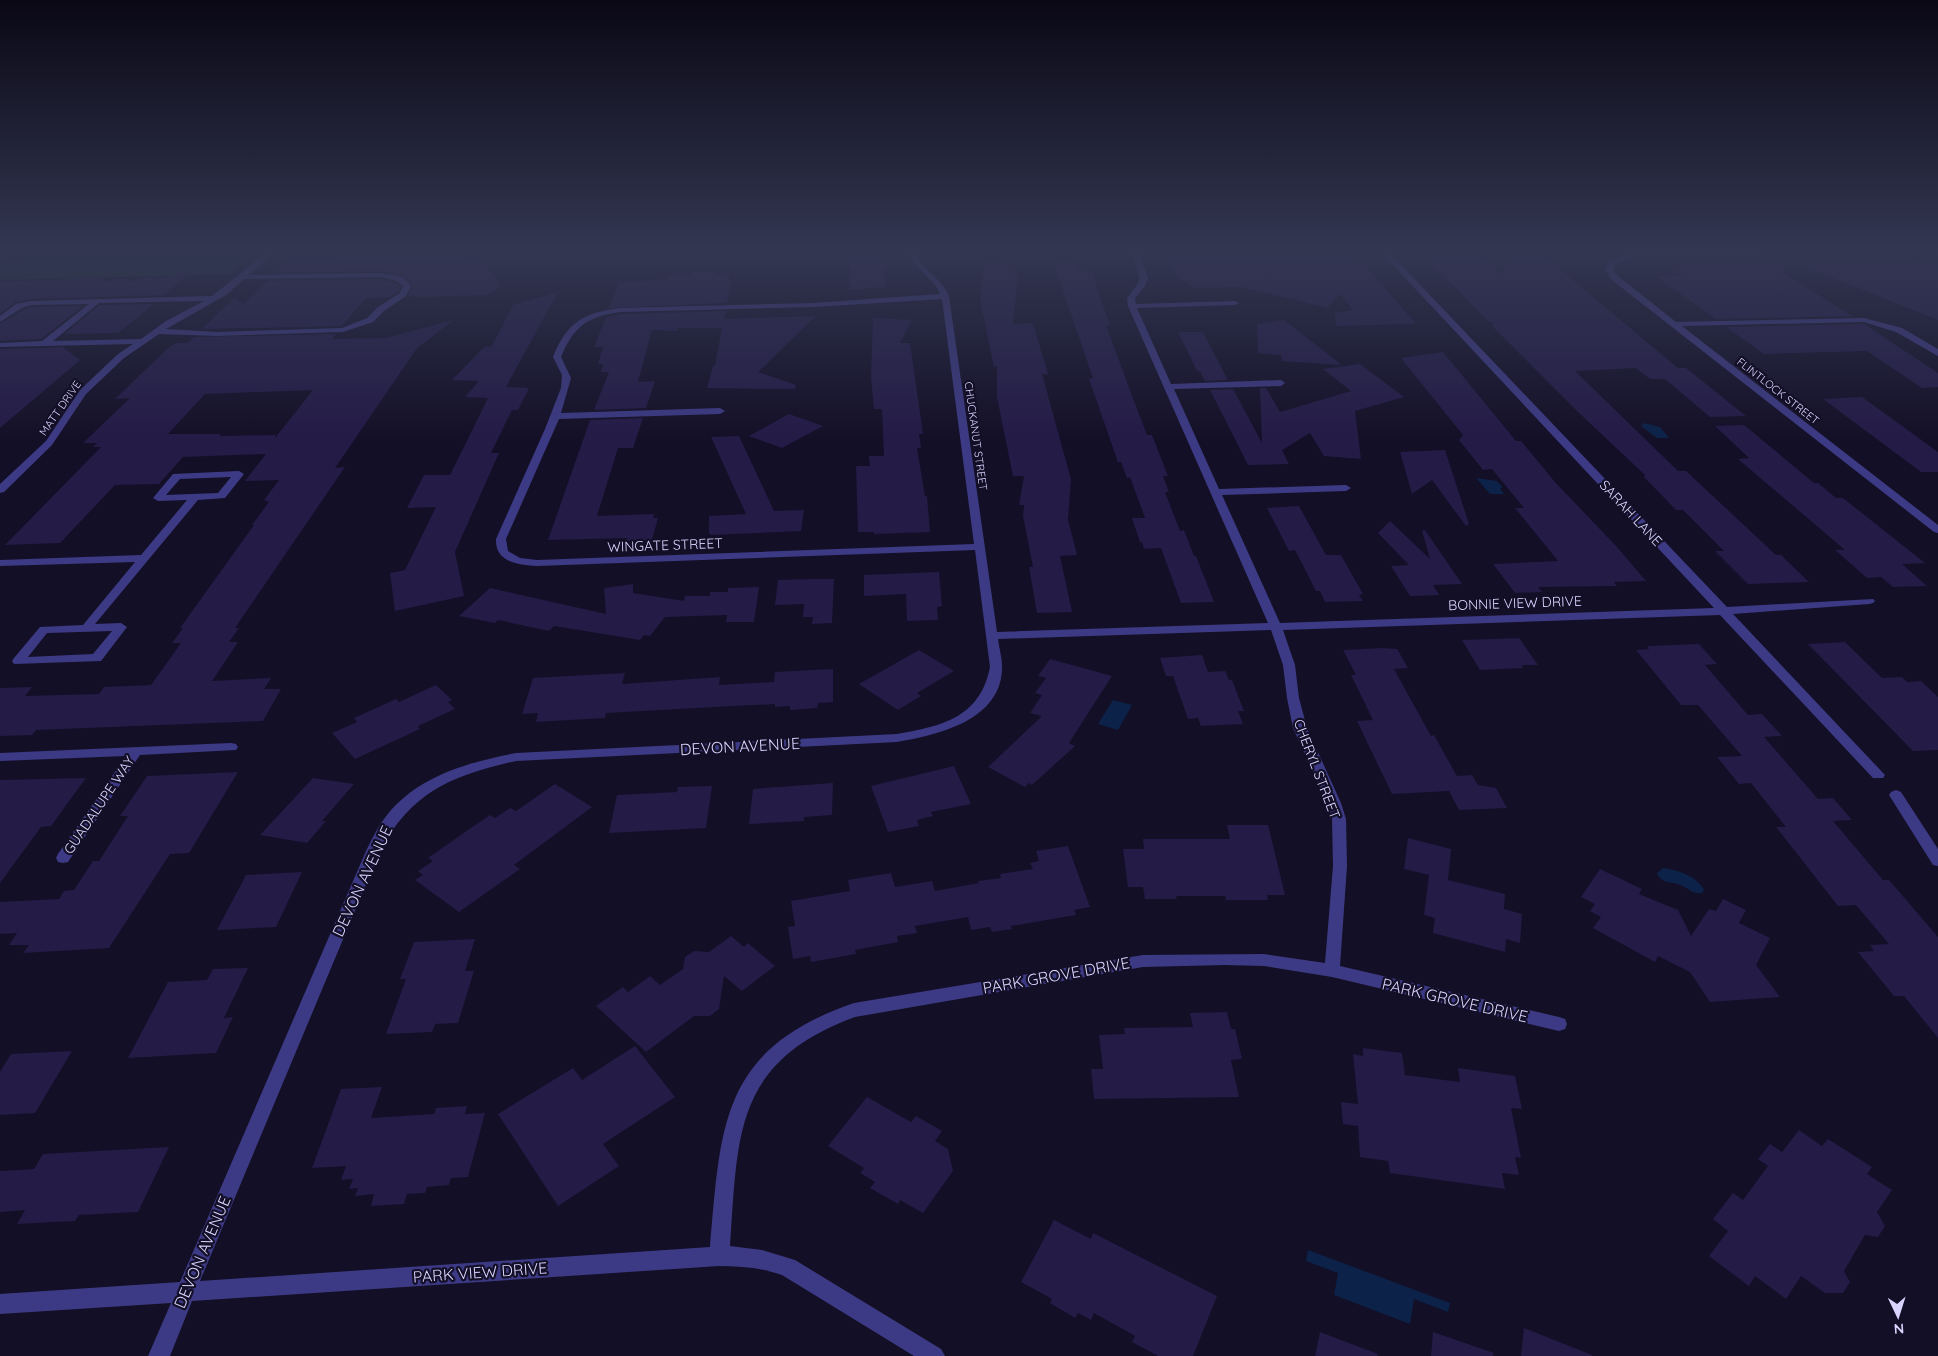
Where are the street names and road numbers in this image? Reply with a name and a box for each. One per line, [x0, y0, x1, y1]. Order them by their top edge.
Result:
street label: FLINTLOCK STREET [1734, 355, 1822, 428]
street label: MATT DRIVE [36, 378, 84, 438]
street label: CHUCKANUT STREET [961, 381, 991, 492]
street label: SARAH LANE [1596, 476, 1666, 550]
street label: WINGATE STREET [607, 534, 723, 556]
street label: BONNIE VIEW DRIVE [1448, 592, 1582, 614]
street label: CHERYL STREET [1290, 717, 1344, 821]
street label: DEVON AVENUE [680, 733, 800, 759]
street label: GUADALUPE WAY [60, 752, 139, 857]
street label: DEVON AVENUE [328, 822, 396, 940]
street label: PARK GROVE DRIVE [981, 952, 1131, 998]
street label: PARK GROVE DRIVE [1380, 974, 1530, 1026]
street label: DEVON AVENUE [169, 1193, 235, 1311]
street label: PARK VIEW DRIVE [412, 1257, 548, 1287]

